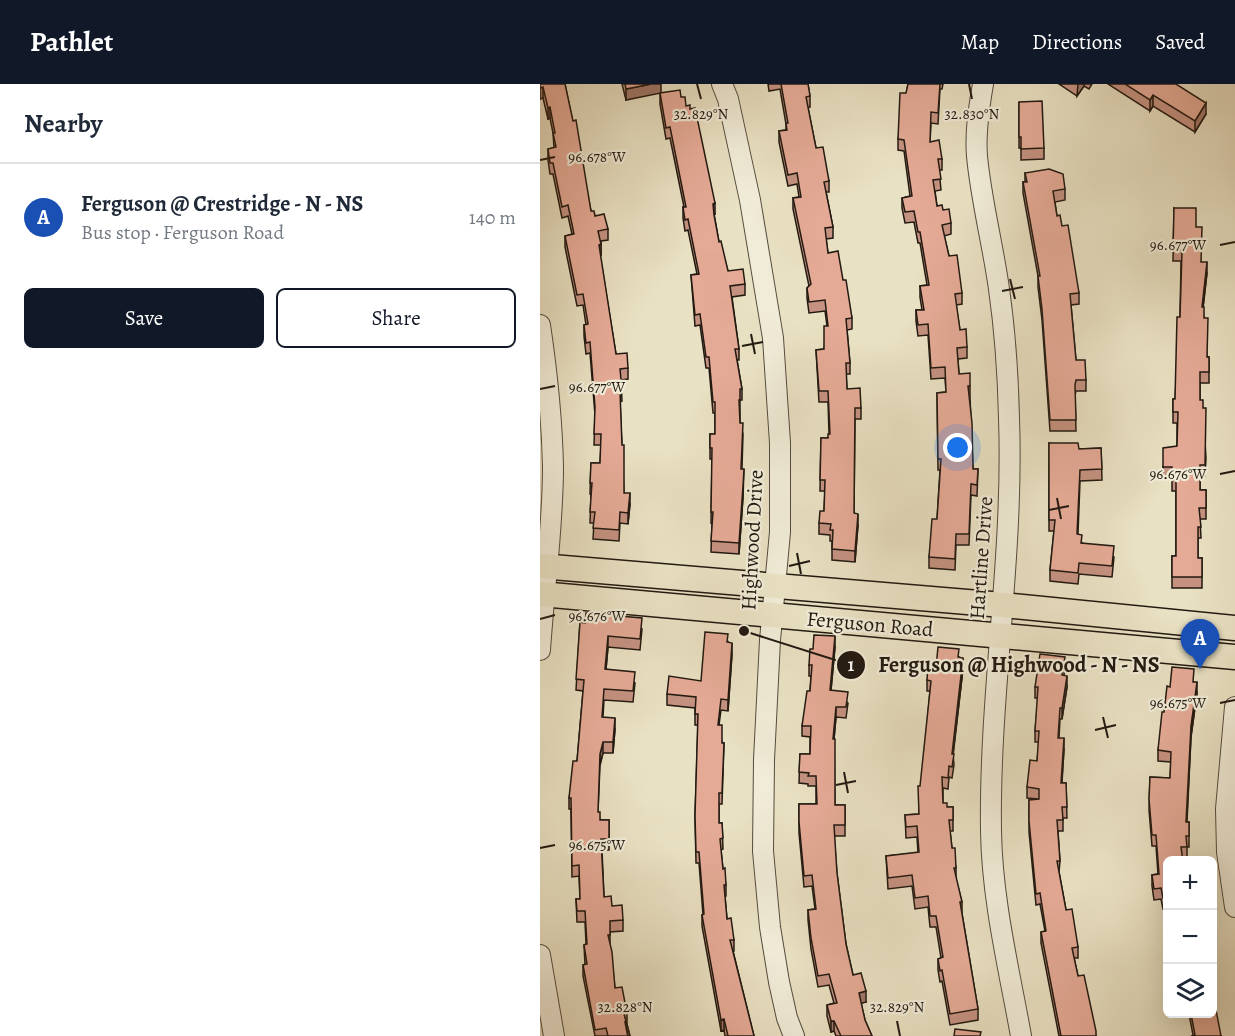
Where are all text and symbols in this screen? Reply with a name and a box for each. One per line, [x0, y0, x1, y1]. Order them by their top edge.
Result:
text: Pathlet [30, 23, 113, 61]
text: Map [961, 28, 999, 56]
text: Directions [1032, 28, 1122, 56]
text: Saved [1155, 28, 1205, 56]
text: 32.829°N [674, 104, 728, 124]
text: 32.830°N [945, 104, 1000, 124]
text: Nearby [24, 106, 103, 141]
text: 96.678°W [568, 147, 626, 167]
text: Ferguson @ Crestridge - N - NS [81, 189, 363, 219]
text: A [37, 204, 50, 231]
text: 140 m [469, 204, 516, 231]
text: Bus stop · Ferguson Road [81, 219, 284, 246]
text: 96.677°W [1150, 235, 1206, 255]
button: Save [24, 288, 264, 348]
button: Share [276, 288, 516, 348]
text: 96.677°W [569, 377, 625, 397]
your location [943, 433, 972, 462]
text: 96.676°W [1149, 464, 1207, 484]
street label: Highwood Drive [734, 469, 770, 611]
street label: Hartline Drive [963, 495, 999, 621]
street label: Ferguson Road [805, 604, 935, 644]
text: 96.676°W [568, 606, 626, 626]
pin: A [1180, 620, 1220, 669]
callout: Ferguson @ Highwood - N - NS [836, 645, 1173, 685]
text: Ferguson @ Highwood - N - NS [878, 650, 1160, 680]
text: 1 [848, 653, 855, 677]
text: 96.675°W [1150, 693, 1206, 713]
text: 96.675°W [569, 835, 625, 855]
map controls [1163, 856, 1217, 1018]
button: + [1163, 856, 1217, 910]
button: − [1163, 910, 1217, 964]
button: layers [1163, 964, 1217, 1018]
text: 32.828°N [598, 997, 653, 1017]
text: 32.829°N [870, 997, 924, 1017]

